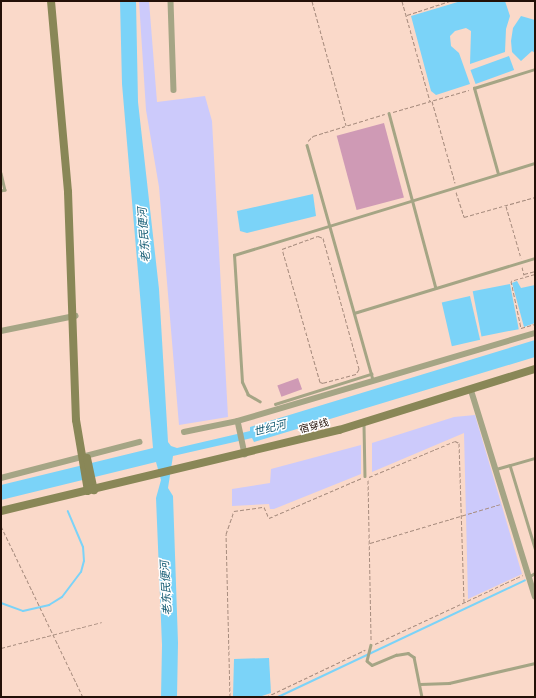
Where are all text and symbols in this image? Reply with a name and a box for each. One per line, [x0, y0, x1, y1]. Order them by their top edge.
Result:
water label: 老东民便河 [136, 207, 154, 263]
street label: 宿穿线 [298, 416, 330, 436]
water label: 世纪河 [252, 418, 288, 440]
water label: 老东民便河 [159, 560, 175, 616]

